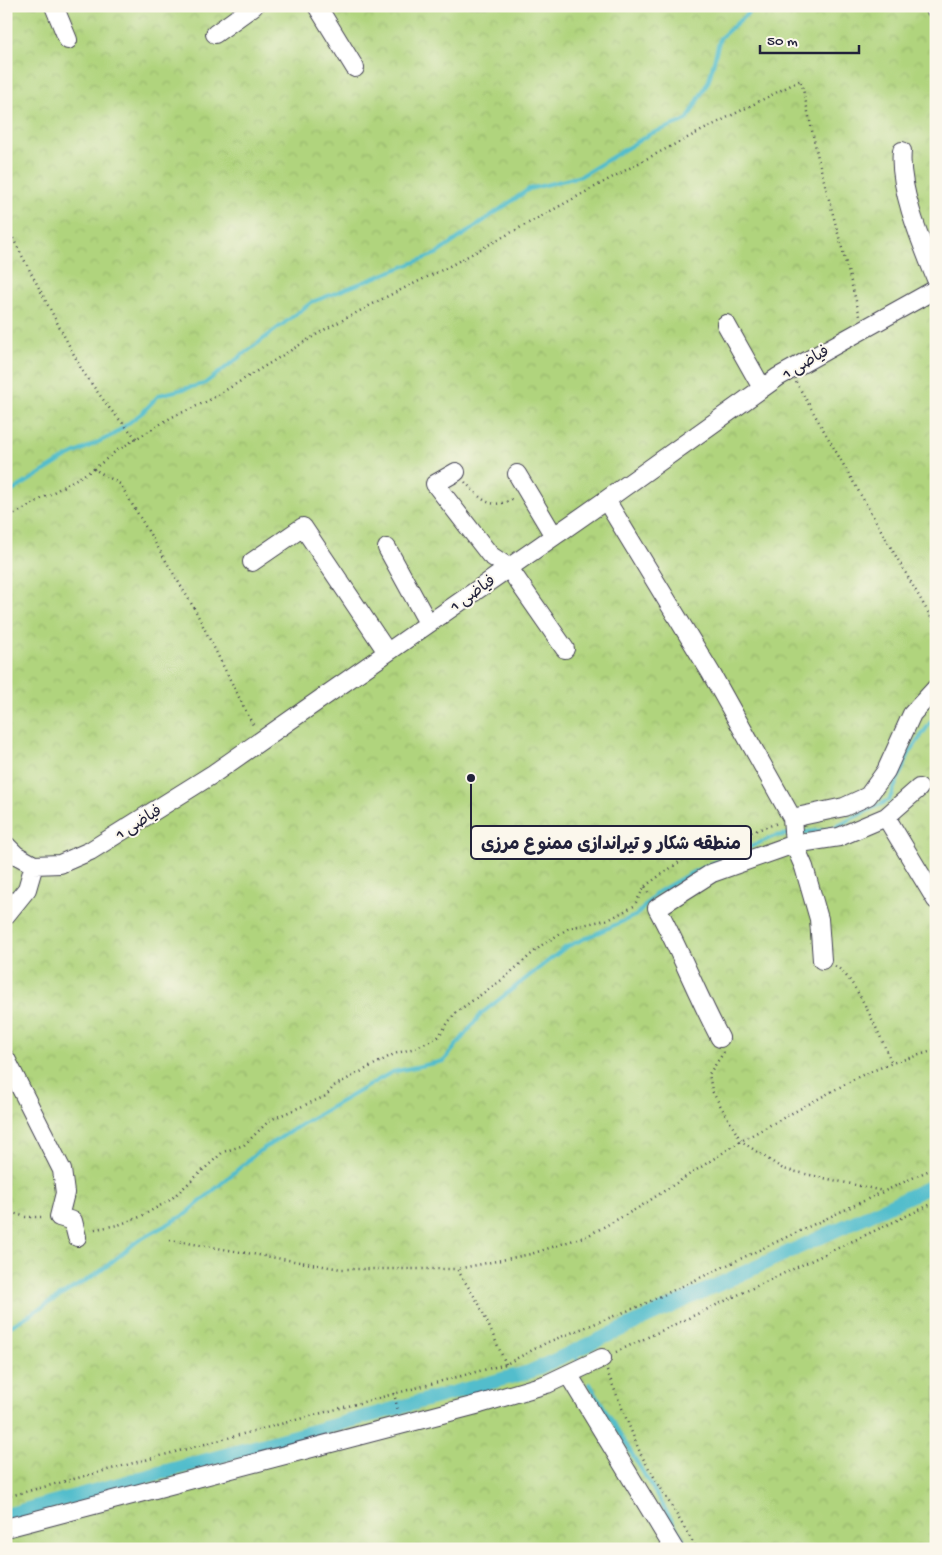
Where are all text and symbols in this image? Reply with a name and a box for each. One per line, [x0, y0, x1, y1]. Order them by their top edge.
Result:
scale bar [760, 22, 858, 54]
text: 50 m [767, 33, 798, 51]
street label: فیاضی 1 [779, 343, 834, 385]
street label: فیاضی 1 [447, 573, 500, 618]
street label: فیاضی 1 [112, 802, 166, 846]
callout: منطقه شکار و تیراندازی ممنوع مرزی [471, 826, 751, 859]
text: منطقه شکار و تیراندازی ممنوع مرزی [481, 835, 741, 856]

